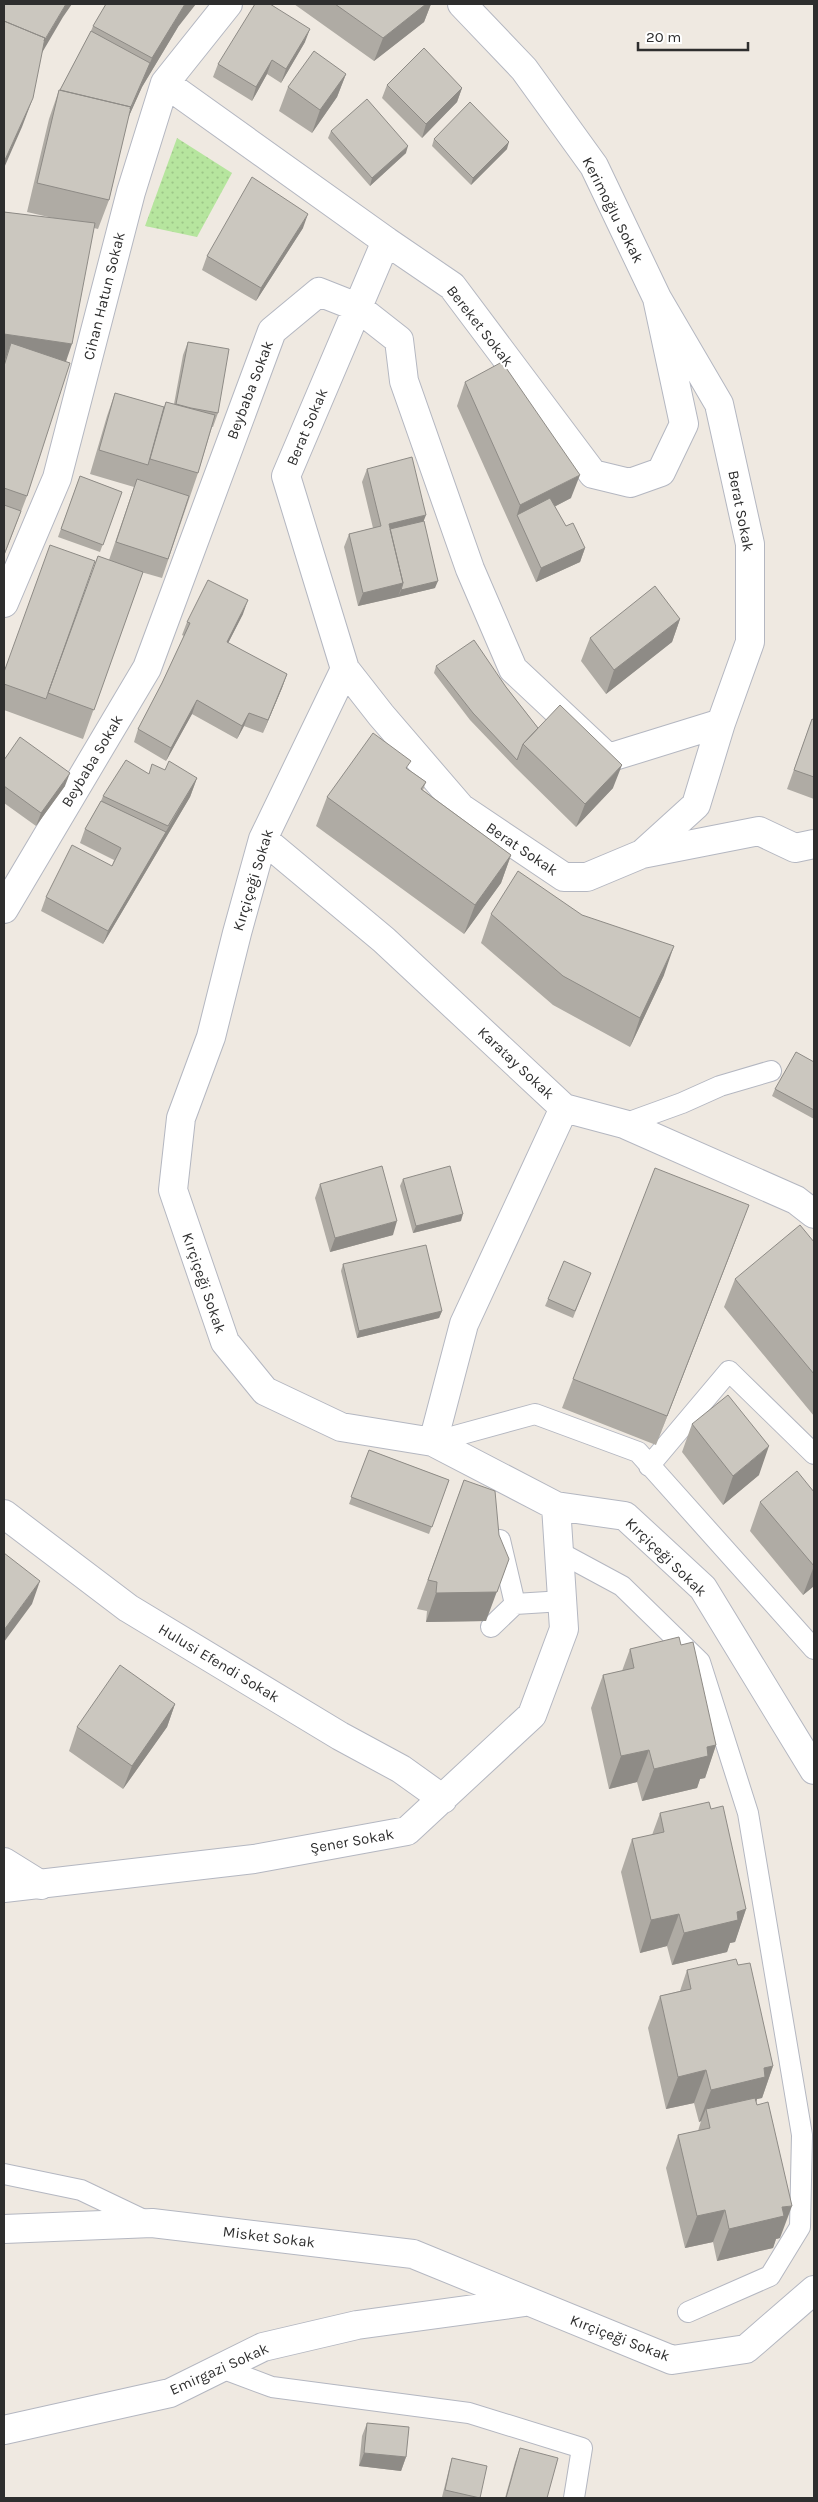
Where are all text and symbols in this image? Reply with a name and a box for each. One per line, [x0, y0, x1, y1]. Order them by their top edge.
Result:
scale bar [638, 20, 748, 52]
text: 20 m [646, 28, 681, 46]
street label: Kerimoğlu Sokak [578, 154, 648, 266]
street label: Cihan Hatun Sokak [79, 230, 129, 362]
street label: Bereket Sokak [443, 282, 517, 370]
street label: Beybaba Sokak [223, 338, 277, 442]
street label: Berat Sokak [283, 386, 331, 468]
street label: Berat Sokak [724, 469, 758, 553]
street label: Beybaba Sokak [57, 712, 127, 810]
street label: Berat Sokak [483, 819, 561, 879]
street label: Kırçiçeği Sokak [229, 827, 277, 933]
street label: Karatay Sokak [474, 1023, 558, 1103]
street label: Kırçiçeği Sokak [178, 1230, 230, 1336]
street label: Kırçiçeği Sokak [622, 1514, 710, 1600]
street label: Hulusi Efendi Sokak [155, 1620, 283, 1706]
street label: Şener Sokak [309, 1825, 395, 1857]
street label: Misket Sokak [222, 2222, 316, 2252]
street label: Kırçiçeği Sokak [567, 2311, 673, 2365]
street label: Emirgazi Sokak [167, 2339, 271, 2399]

